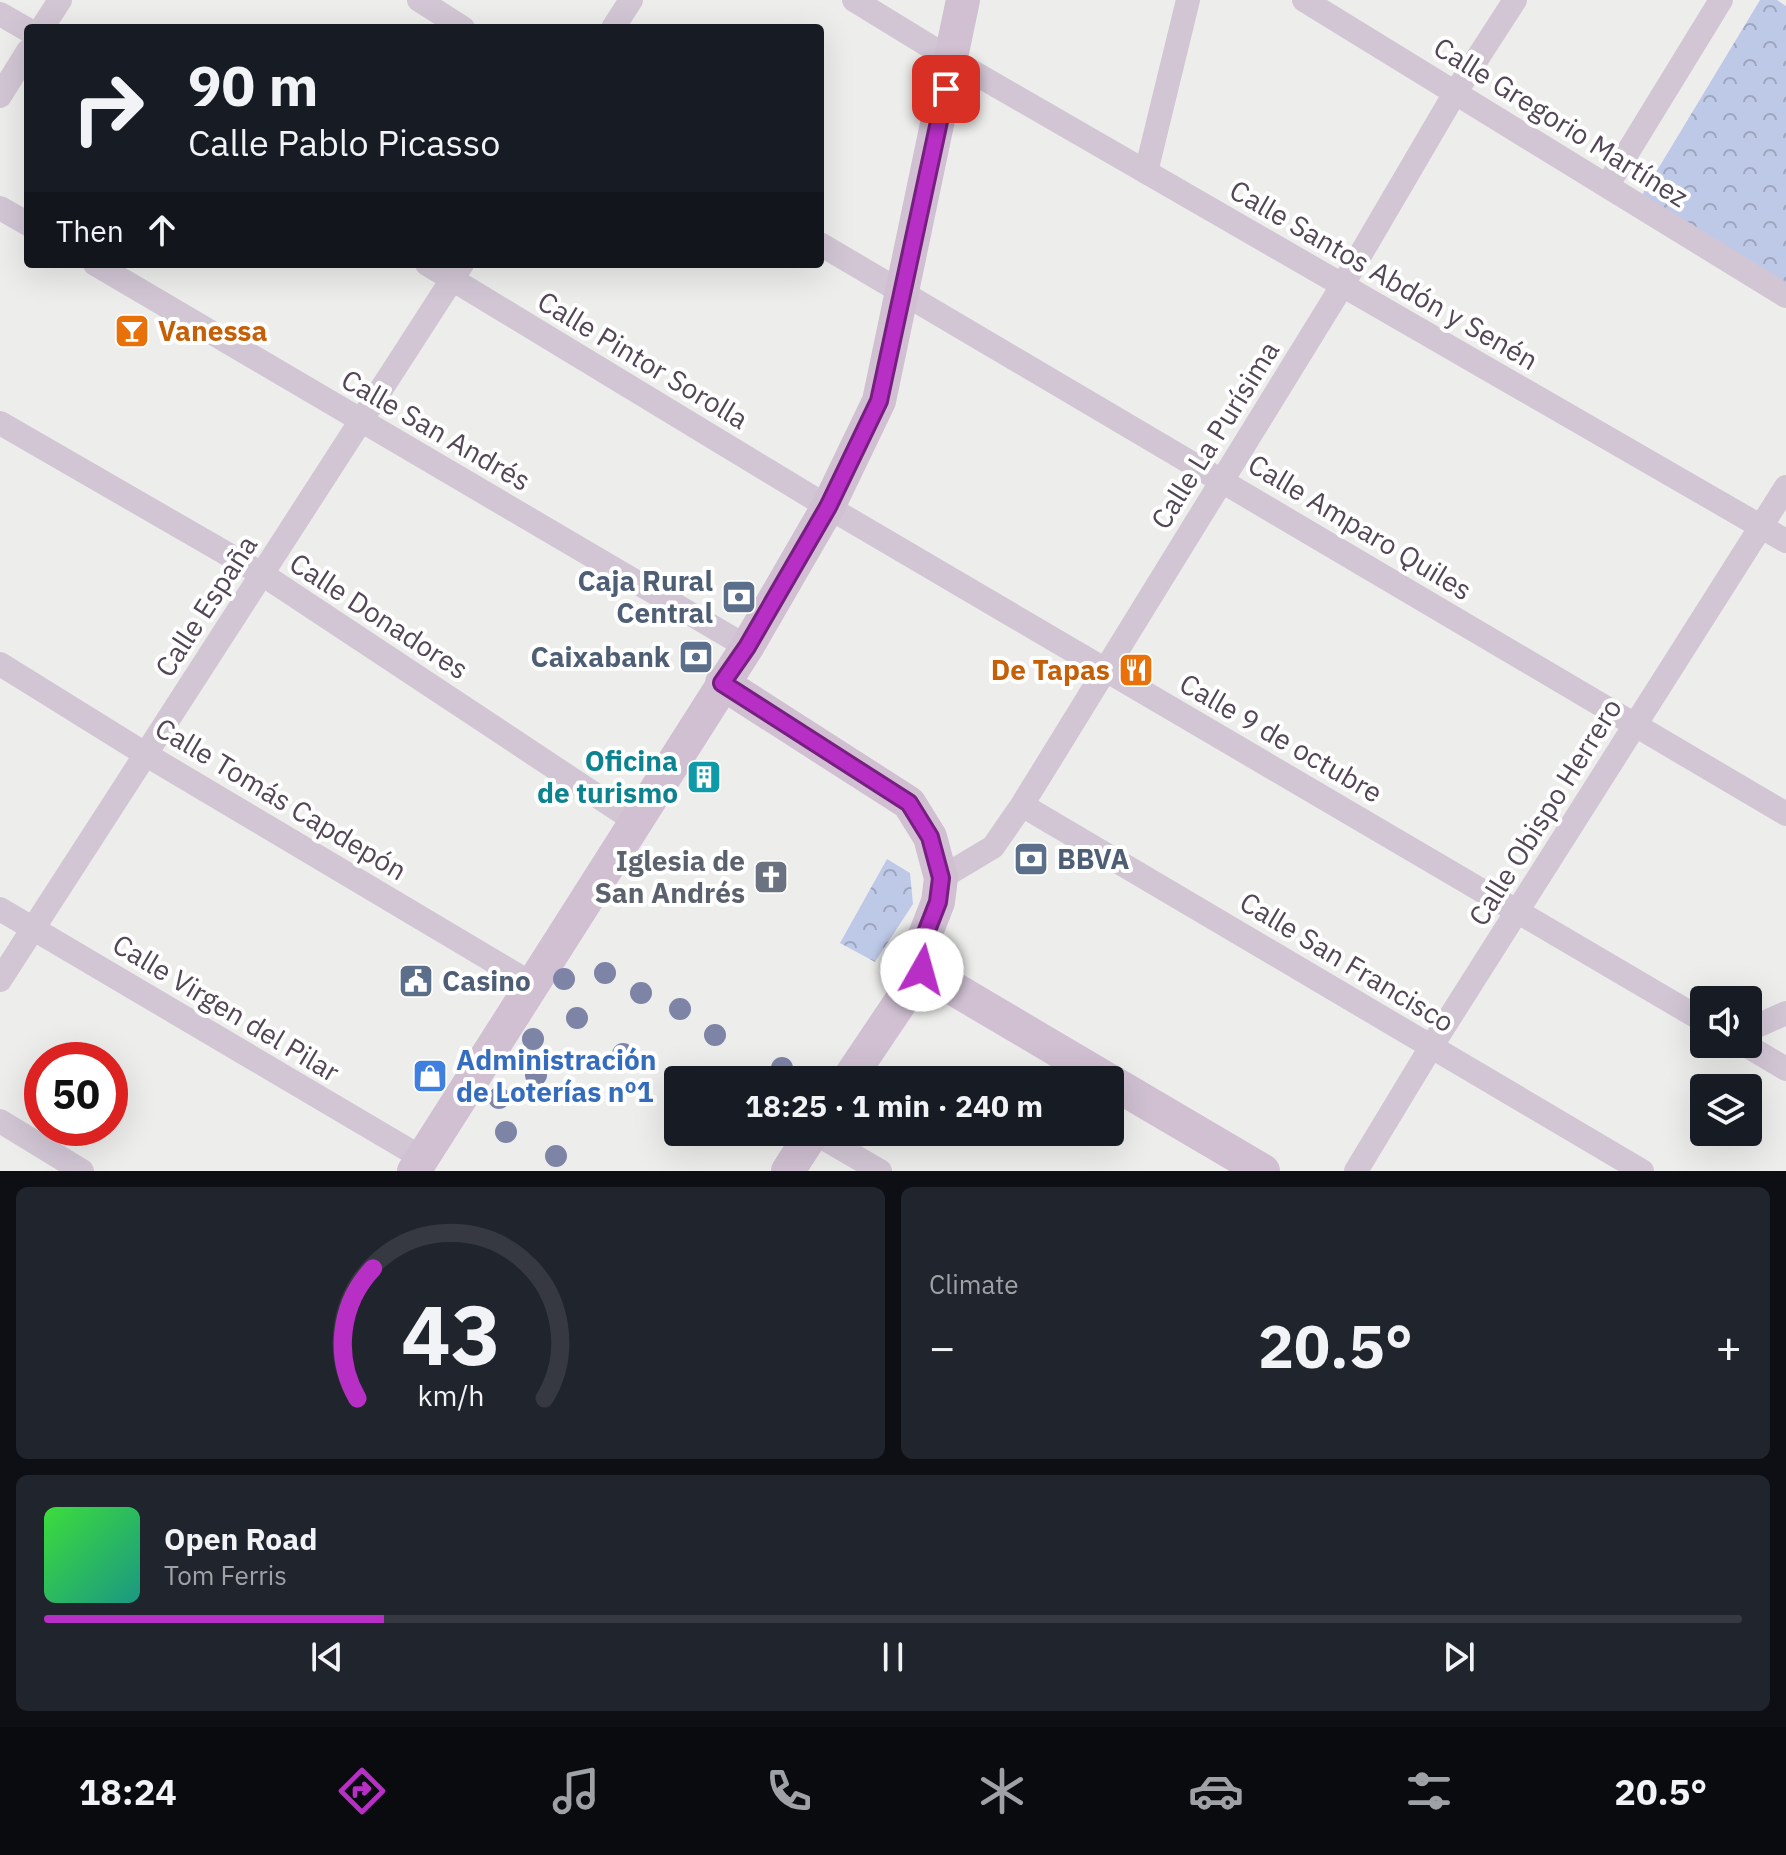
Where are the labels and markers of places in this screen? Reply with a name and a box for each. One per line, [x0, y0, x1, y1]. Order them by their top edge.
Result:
pin [912, 55, 980, 123]
bar icon: Vanessa [113, 312, 151, 350]
place label: Vanessa [158, 312, 267, 349]
place label: Caja Rural Central [577, 562, 713, 631]
bank icon: Caja Rural Central [720, 578, 758, 616]
place label: Caixabank [530, 638, 671, 675]
bank icon: Caixabank [677, 638, 715, 676]
place label: De Tapas [991, 651, 1110, 688]
restaurant icon: De Tapas [1117, 651, 1155, 689]
place label: Oficina de turismo [537, 742, 678, 811]
building icon: Oficina de turismo [685, 758, 723, 796]
bank icon: BBVA [1012, 840, 1050, 878]
place label: BBVA [1057, 840, 1129, 877]
place label: Iglesia de San Andrés [594, 842, 745, 911]
church icon: Iglesia de San Andrés [752, 858, 790, 896]
public building icon: Casino [397, 962, 435, 1000]
place label: Casino [442, 962, 531, 999]
place label: Administración de Loterías nº1 [456, 1041, 656, 1110]
shop icon: Administración de Loterías nº1 [411, 1057, 449, 1095]

